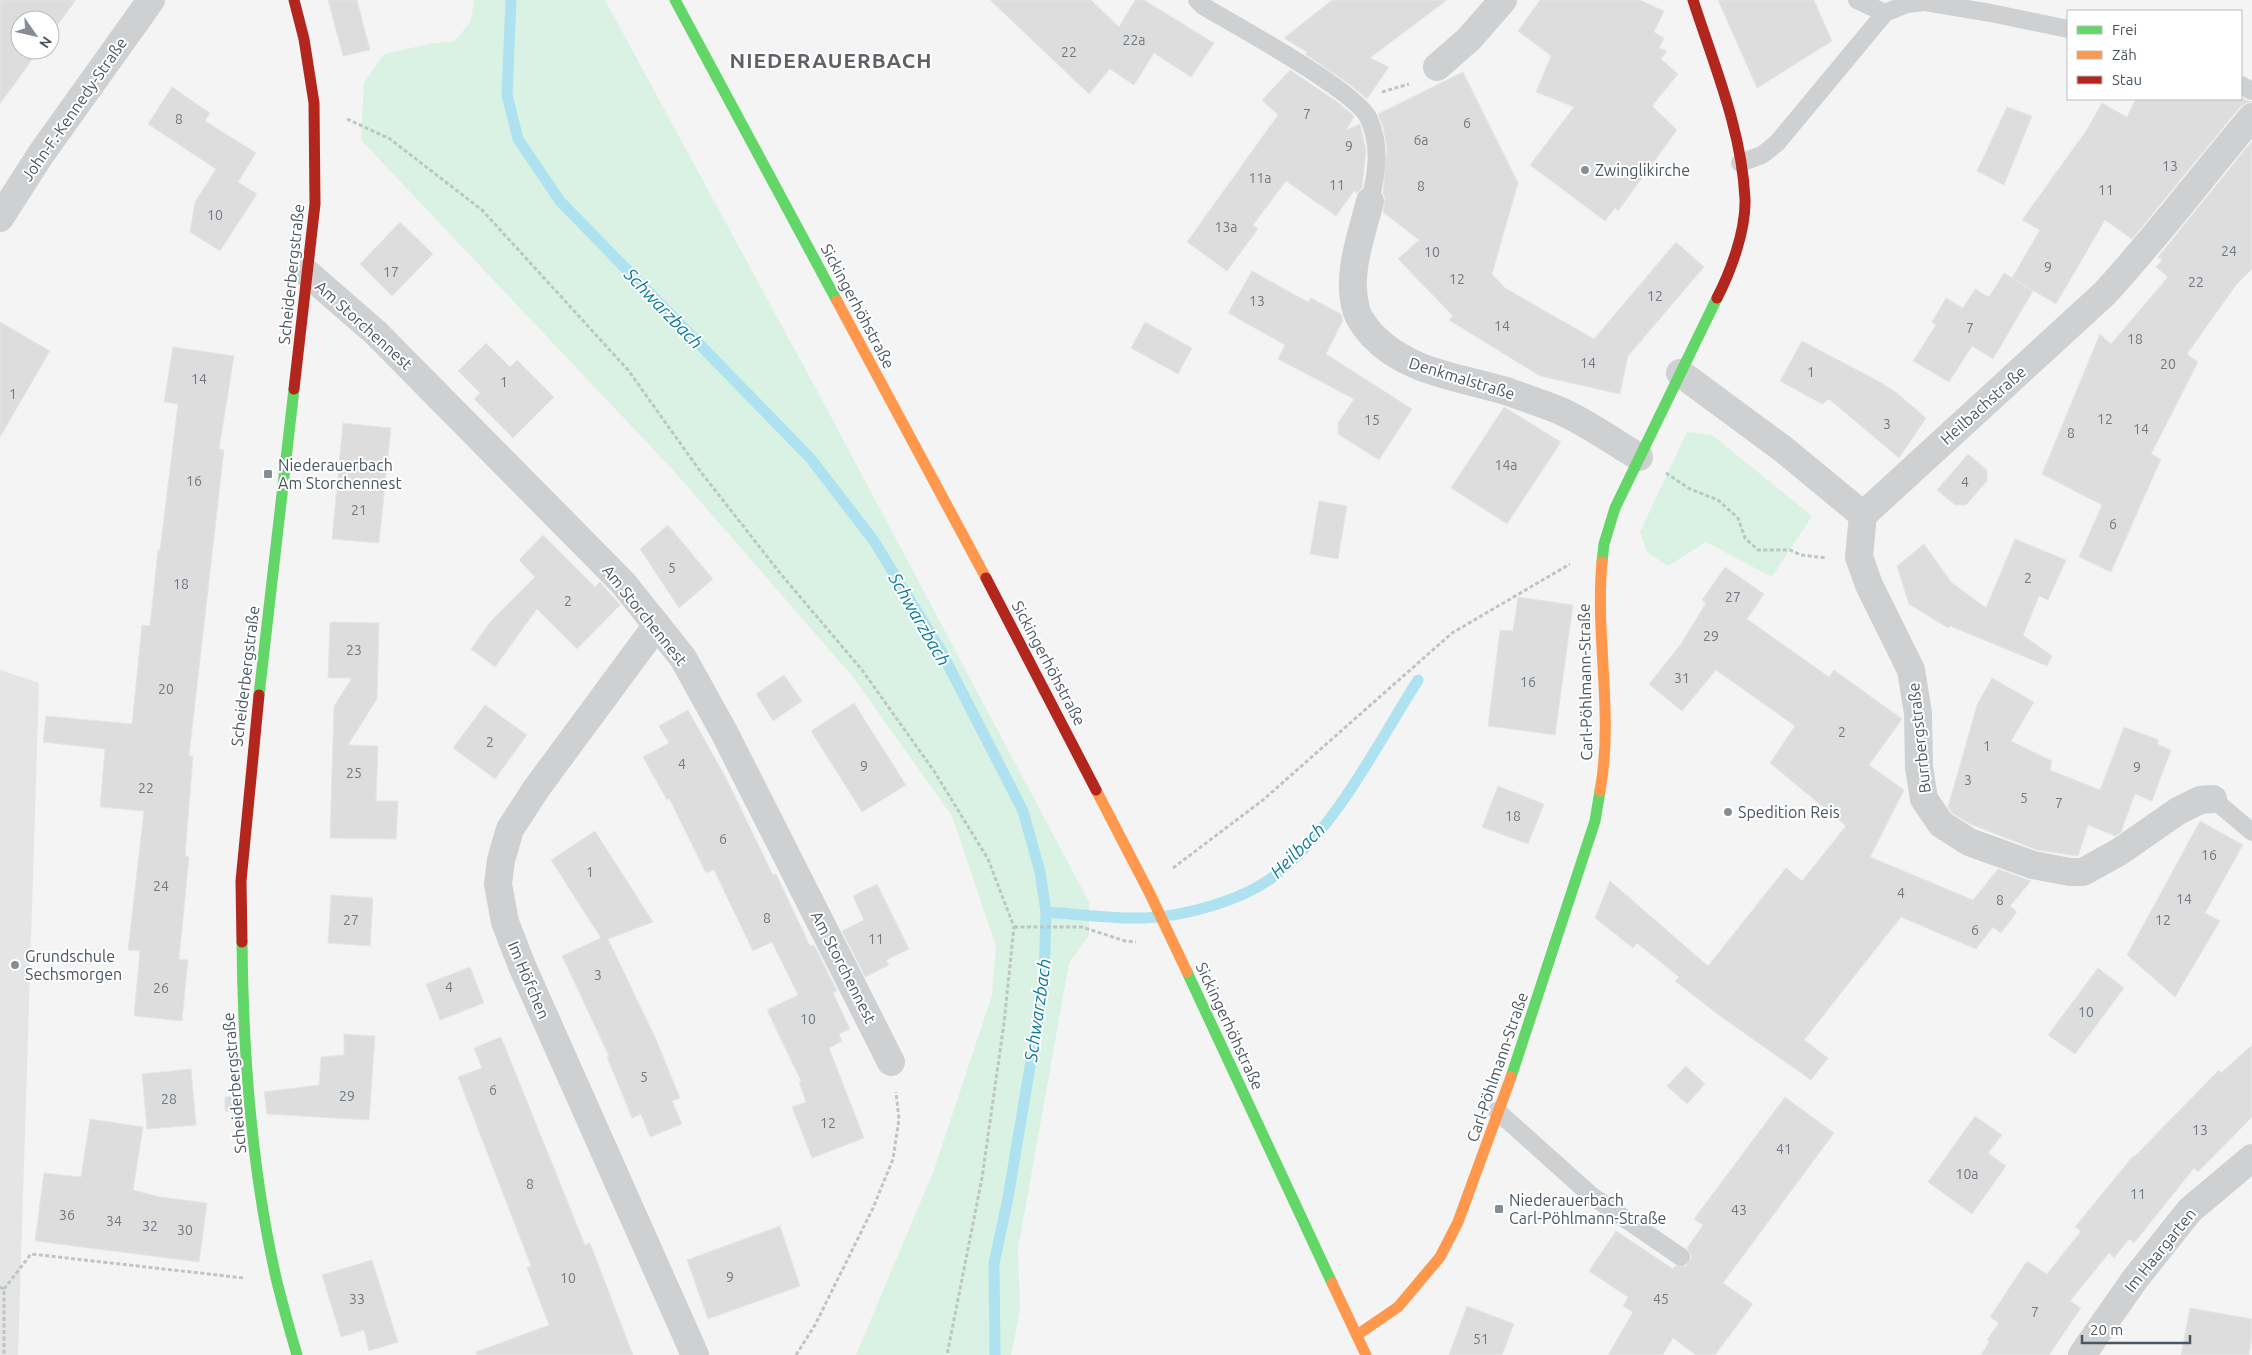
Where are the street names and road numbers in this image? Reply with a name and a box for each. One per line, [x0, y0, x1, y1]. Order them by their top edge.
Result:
street label: John-F.-Kennedy-Straße [18, 34, 130, 184]
street label: Scheiderbergstraße [275, 203, 307, 345]
street label: Sickingerhöhstraße [818, 241, 898, 371]
street label: Am Storchennest [312, 277, 416, 374]
street label: Denkmalstraße [1407, 353, 1517, 403]
street label: Heilbachstraße [1937, 362, 2029, 448]
street label: Am Storchennest [599, 561, 691, 669]
street label: Sickingerhöhstraße [1009, 598, 1089, 728]
street label: Carl-Pöhlmann-Straße [1575, 603, 1595, 761]
street label: Scheiderbergstraße [227, 605, 263, 747]
street label: Burrbergstraße [1904, 682, 1934, 794]
street label: Am Storchennest [808, 908, 880, 1027]
street label: Im Höfchen [505, 938, 553, 1022]
street label: Sickingerhöhstraße [1193, 959, 1267, 1093]
street label: Carl-Pöhlmann-Straße [1463, 990, 1531, 1144]
street label: Scheiderbergstraße [219, 1012, 249, 1154]
street label: Im Haargarten [2121, 1204, 2199, 1296]

